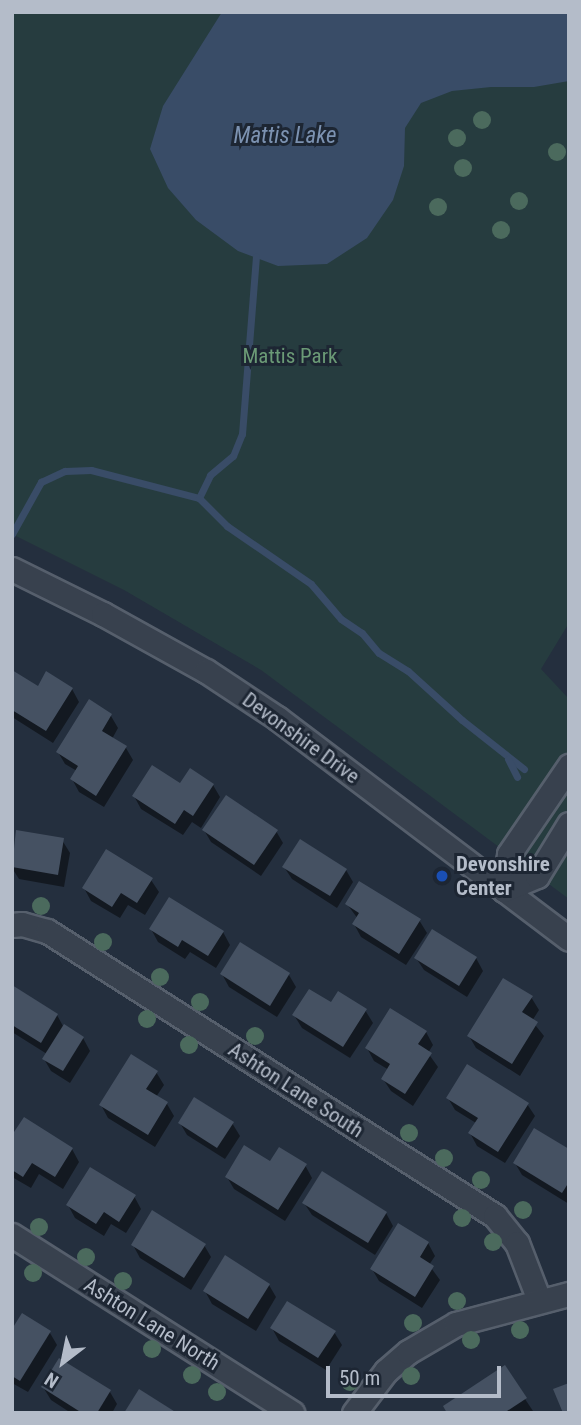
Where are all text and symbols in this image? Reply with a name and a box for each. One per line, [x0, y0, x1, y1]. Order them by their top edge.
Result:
water label: Mattis Lake [234, 122, 336, 150]
park label: Mattis Park [242, 343, 338, 369]
street label: Devonshire Drive [238, 687, 364, 789]
place label: Devonshire Center [456, 851, 550, 901]
marker: Devonshire Center [434, 868, 450, 884]
street label: Ashton Lane South [224, 1037, 368, 1143]
street label: Ashton Lane North [80, 1272, 224, 1376]
north arrow [28, 1327, 98, 1397]
scale bar [329, 1352, 504, 1396]
text: 50 m [339, 1366, 380, 1390]
text: N [41, 1367, 63, 1393]

